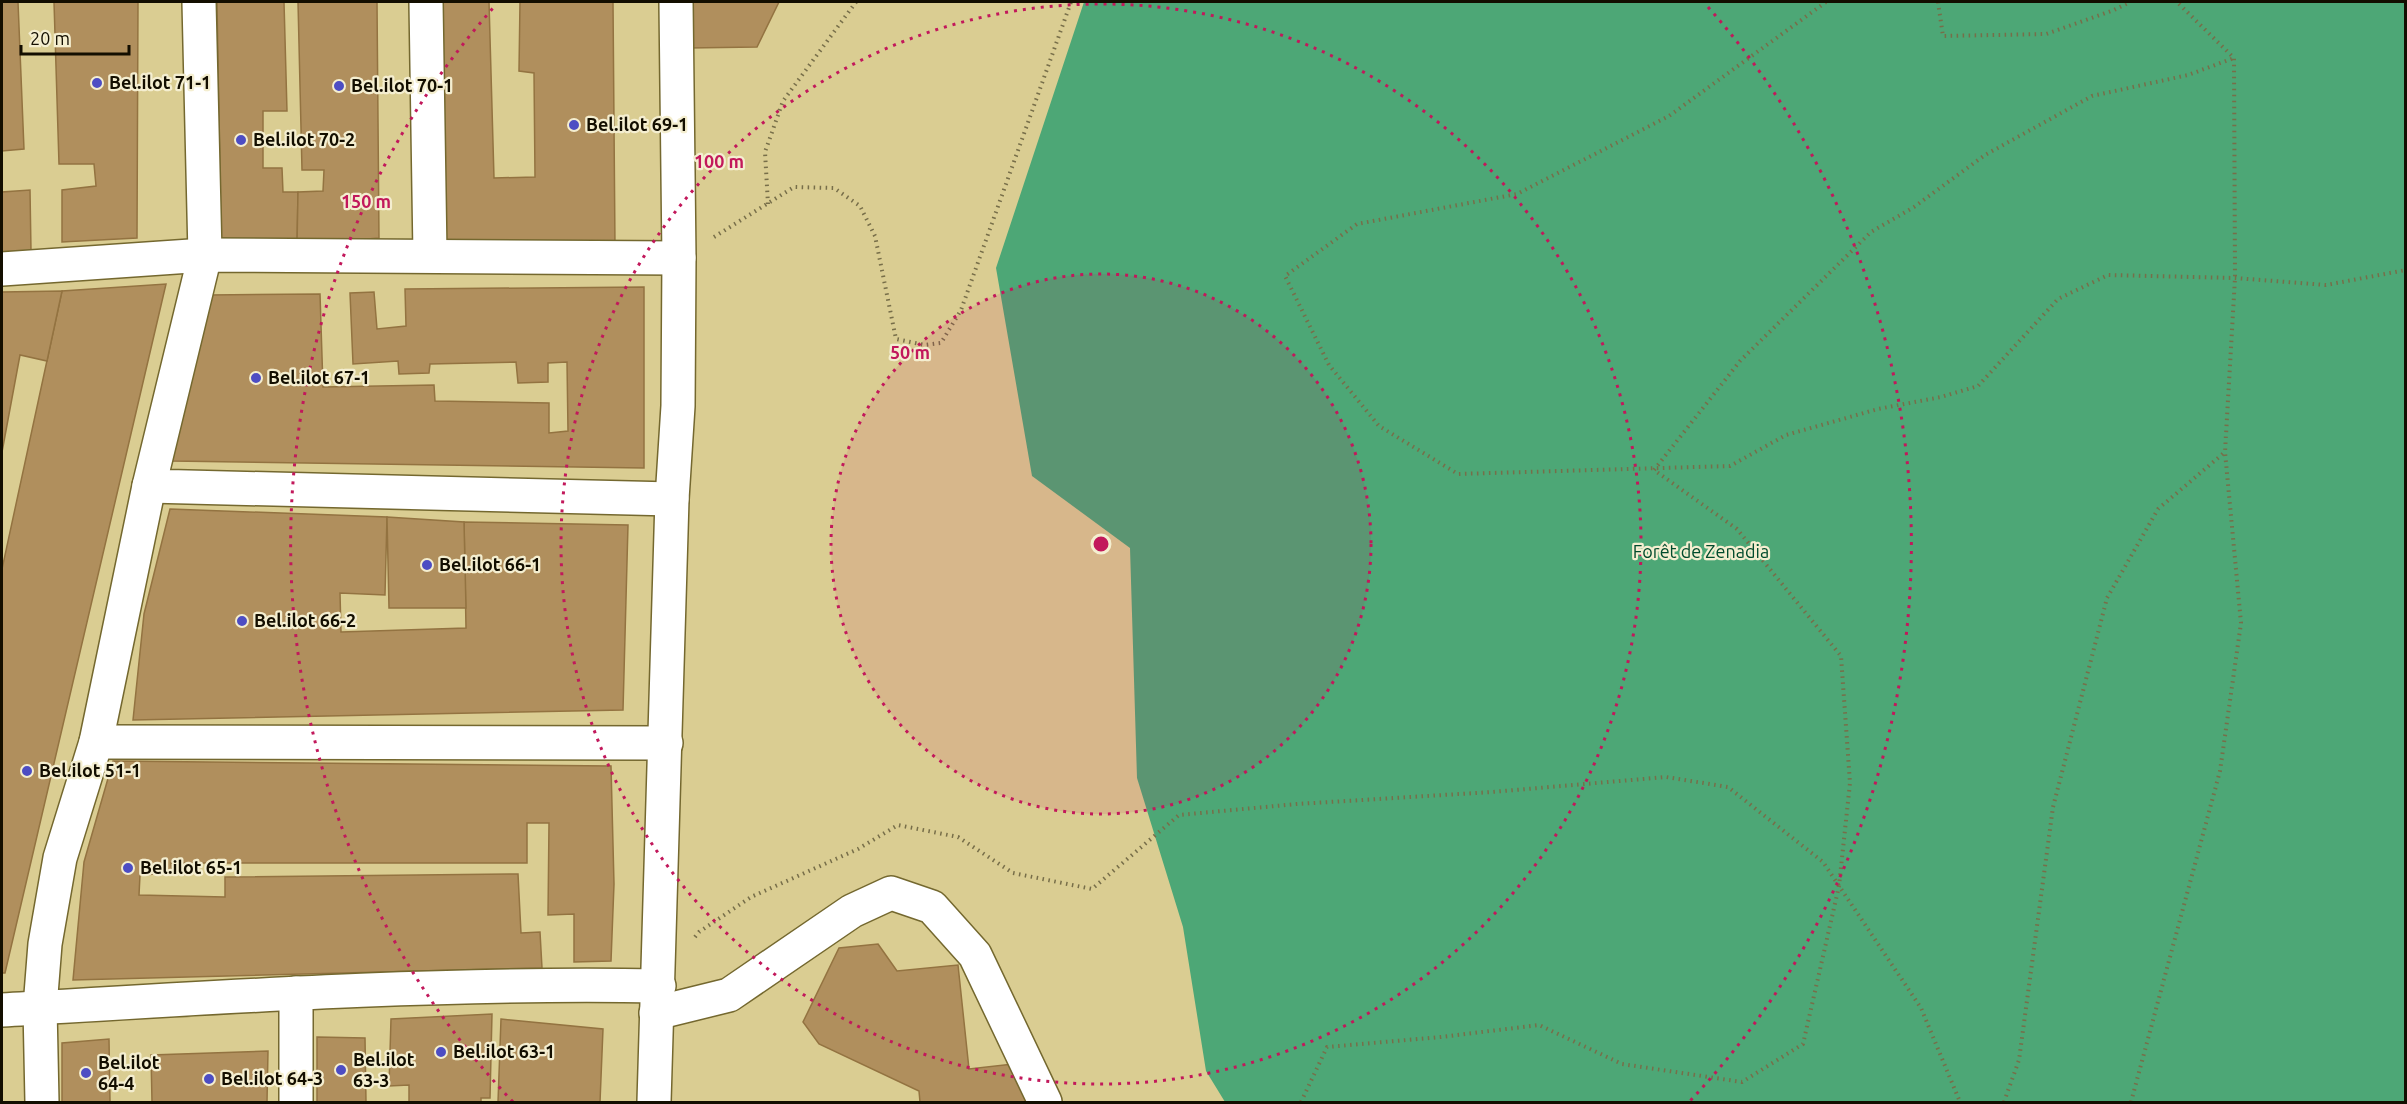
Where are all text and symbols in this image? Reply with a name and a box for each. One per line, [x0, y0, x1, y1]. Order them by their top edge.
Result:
scale bar [21, 18, 129, 56]
text: 20 m [30, 28, 70, 48]
place label: Bel.ilot 71-1 [109, 72, 211, 92]
place label: Bel.ilot 70-1 [351, 75, 453, 95]
marker: Bel.ilot 71-1 [90, 76, 104, 90]
marker: Bel.ilot 70-1 [332, 79, 346, 93]
place label: Bel.ilot 69-1 [586, 114, 688, 134]
marker: Bel.ilot 69-1 [567, 118, 581, 132]
place label: Bel.ilot 70-2 [253, 129, 355, 149]
marker: Bel.ilot 70-2 [234, 133, 248, 147]
text: 100 m [694, 151, 744, 171]
text: 150 m [341, 191, 391, 211]
text: 50 m [890, 342, 930, 362]
place label: Bel.ilot 67-1 [268, 367, 370, 387]
marker: Bel.ilot 67-1 [249, 371, 263, 385]
centre of rings [1091, 534, 1111, 554]
park label: Forêt de Zenadia [1633, 541, 1769, 561]
place label: Bel.ilot 66-1 [439, 554, 541, 574]
marker: Bel.ilot 66-1 [420, 558, 434, 572]
place label: Bel.ilot 66-2 [254, 610, 356, 630]
marker: Bel.ilot 66-2 [235, 614, 249, 628]
place label: Bel.ilot 51-1 [39, 760, 141, 780]
marker: Bel.ilot 51-1 [20, 764, 34, 778]
place label: Bel.ilot 65-1 [140, 857, 242, 877]
marker: Bel.ilot 65-1 [121, 861, 135, 875]
place label: Bel.ilot 63-1 [453, 1041, 555, 1061]
marker: Bel.ilot 63-1 [434, 1045, 448, 1059]
place label: Bel.ilot 63-3 [353, 1049, 415, 1090]
place label: Bel.ilot 64-4 [98, 1052, 160, 1093]
marker: Bel.ilot 63-3 [334, 1063, 348, 1077]
marker: Bel.ilot 64-4 [79, 1066, 93, 1080]
place label: Bel.ilot 64-3 [221, 1068, 323, 1088]
marker: Bel.ilot 64-3 [202, 1072, 216, 1086]

